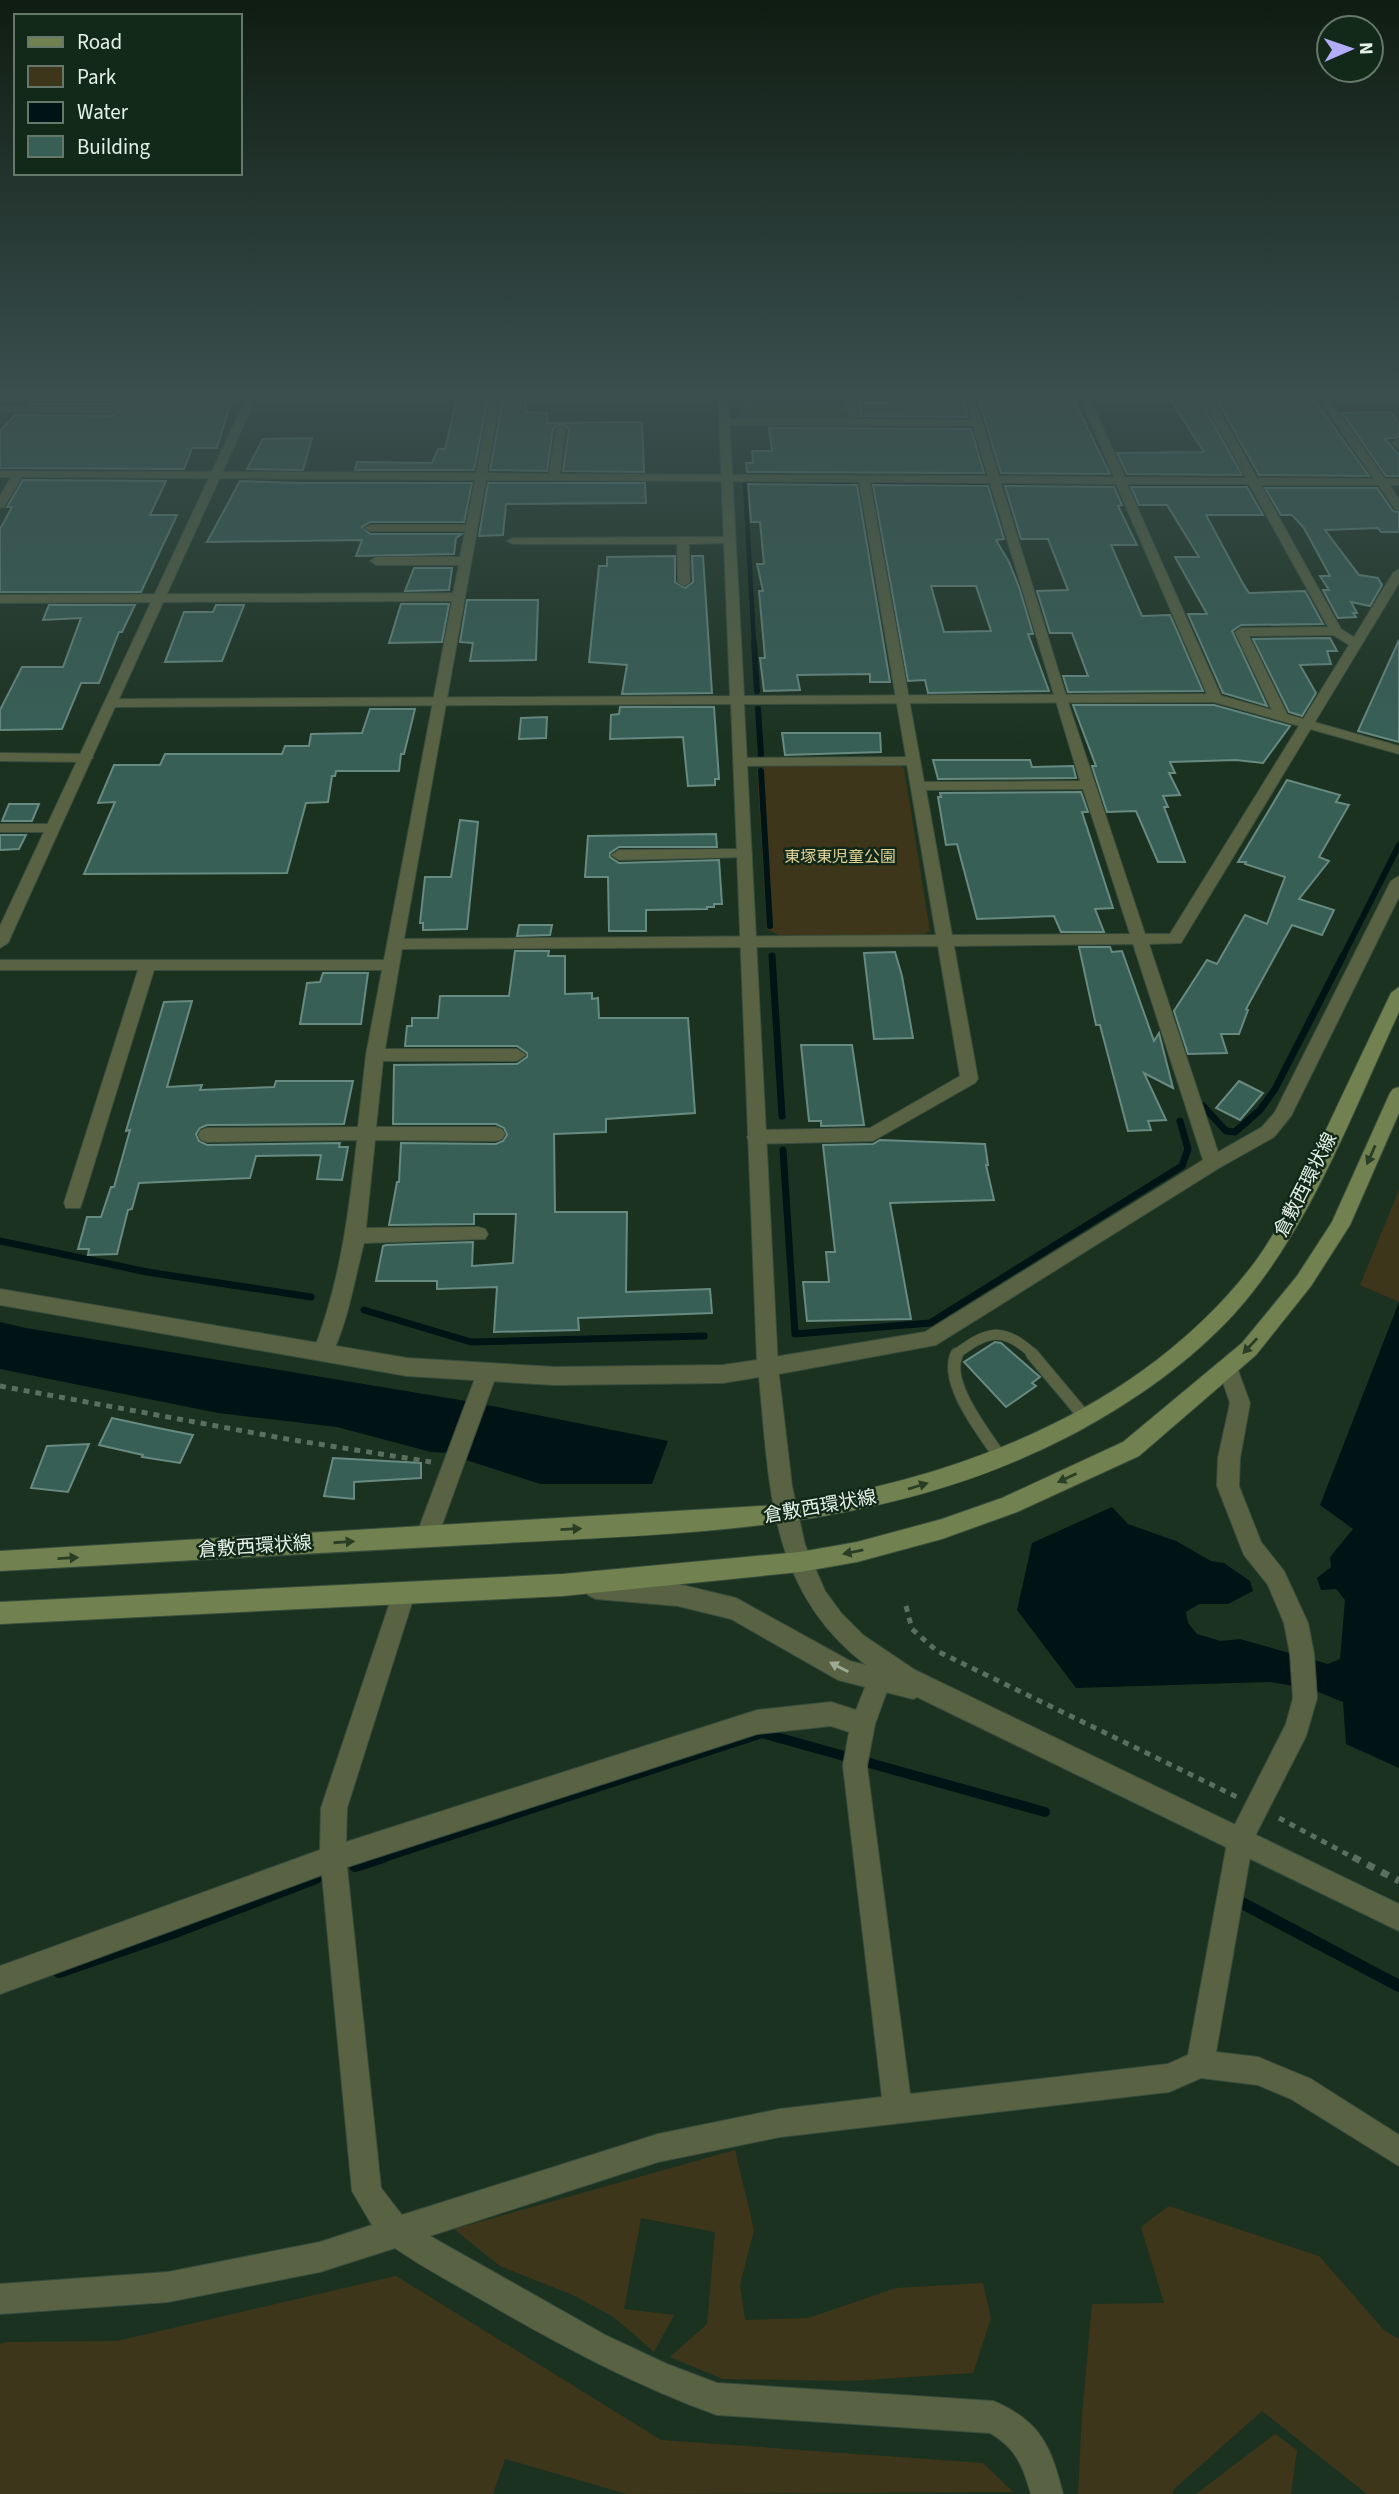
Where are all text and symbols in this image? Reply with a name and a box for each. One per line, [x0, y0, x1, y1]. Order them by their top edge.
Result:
legend [14, 14, 242, 175]
north arrow [1315, 14, 1385, 84]
text: Road [77, 27, 122, 57]
text: N [1352, 42, 1379, 55]
text: Park [77, 62, 117, 92]
text: Water [77, 97, 129, 127]
text: Building [77, 132, 151, 162]
park label: 東塚東児童公園 [784, 846, 896, 868]
street label: 倉敷西環状線 [1268, 1128, 1344, 1242]
one-way arrow [1365, 1145, 1376, 1166]
one-way arrow [1242, 1337, 1258, 1355]
one-way arrow [1057, 1472, 1077, 1484]
one-way arrow [907, 1480, 928, 1490]
street label: 倉敷西環状線 [762, 1484, 878, 1530]
one-way arrow [561, 1523, 583, 1534]
street label: 倉敷西環状線 [197, 1530, 313, 1564]
one-way arrow [333, 1536, 355, 1547]
one-way arrow [842, 1547, 864, 1558]
one-way arrow [57, 1552, 79, 1563]
one-way arrow [829, 1662, 849, 1673]

